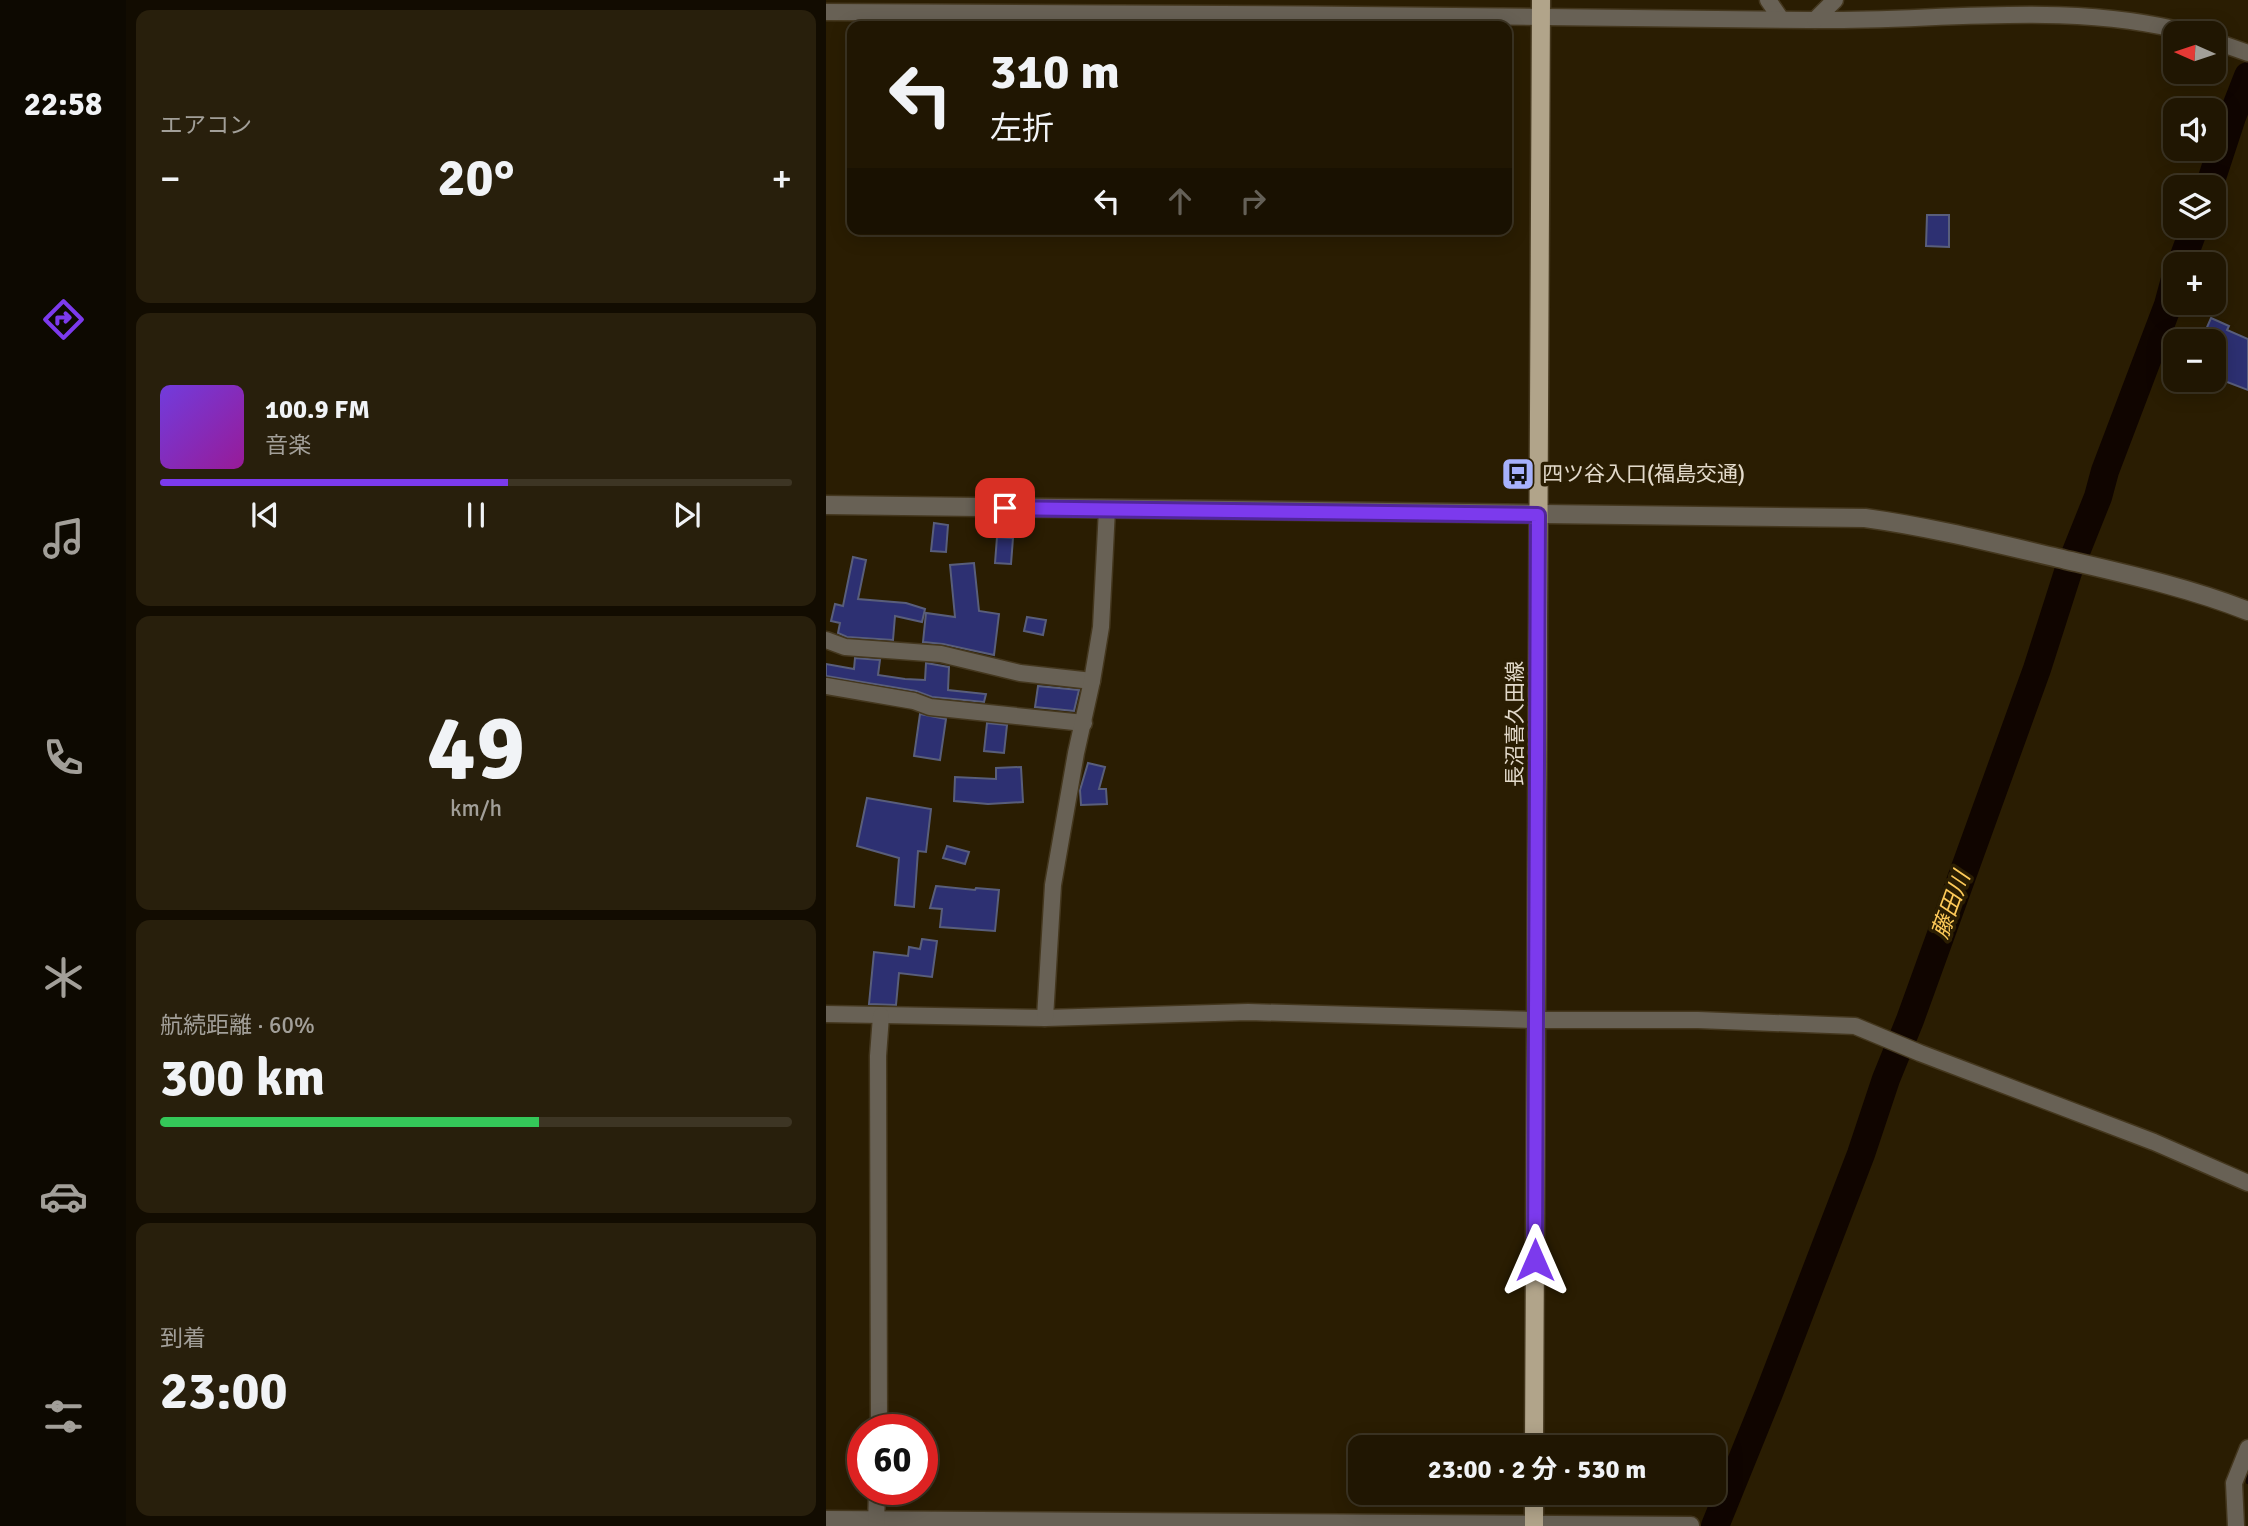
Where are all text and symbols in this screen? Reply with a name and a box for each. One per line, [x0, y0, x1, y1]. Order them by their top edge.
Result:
north arrow [2163, 21, 2226, 84]
map controls [2163, 21, 2226, 392]
text: 310 m [990, 42, 1120, 102]
icon: left [875, 49, 966, 140]
text: 22:58 [24, 85, 102, 124]
button: sound [2163, 98, 2226, 161]
text: 左折 [990, 109, 1054, 148]
text: エアコン [160, 111, 252, 140]
text: 20° [438, 146, 514, 210]
text: − [160, 155, 181, 202]
text: + [771, 155, 792, 202]
button: layers [2163, 175, 2226, 238]
icon: left [1088, 182, 1126, 220]
icon: ahead [1161, 182, 1199, 220]
icon: right [1234, 182, 1272, 220]
button: + [2163, 252, 2226, 315]
icon: directions [39, 295, 88, 344]
button: − [2163, 329, 2226, 392]
text: 100.9 FM [265, 394, 370, 426]
text: 音楽 [265, 431, 311, 460]
bus stop icon: 四ツ谷入口(福島交通) [1499, 455, 1537, 493]
place label: 四ツ谷入口(福島交通) [1542, 461, 1745, 487]
pin [975, 478, 1035, 538]
icon: arrive [986, 489, 1024, 527]
icon: previous [246, 496, 284, 534]
icon: pause [457, 496, 495, 534]
icon: next [668, 496, 706, 534]
icon: music [39, 514, 88, 563]
street label: 長沼喜久田線 [1502, 661, 1528, 787]
text: 49 [427, 692, 525, 805]
icon: phone [39, 733, 88, 782]
text: km/h [450, 794, 502, 823]
water label: 藤田川 [1926, 865, 1977, 942]
icon: climate [39, 953, 88, 1002]
text: 航続距離 · 60% [160, 1011, 315, 1040]
text: 300 km [160, 1046, 325, 1110]
icon: car [39, 1172, 88, 1221]
position arrow [1498, 1223, 1572, 1297]
text: 到着 [160, 1324, 206, 1353]
text: 23:00 [160, 1359, 288, 1423]
icon: filters [39, 1392, 88, 1441]
speed limit sign: 60 [847, 1414, 938, 1505]
text: 23:00 · 2 分 · 530 m [1428, 1454, 1646, 1486]

